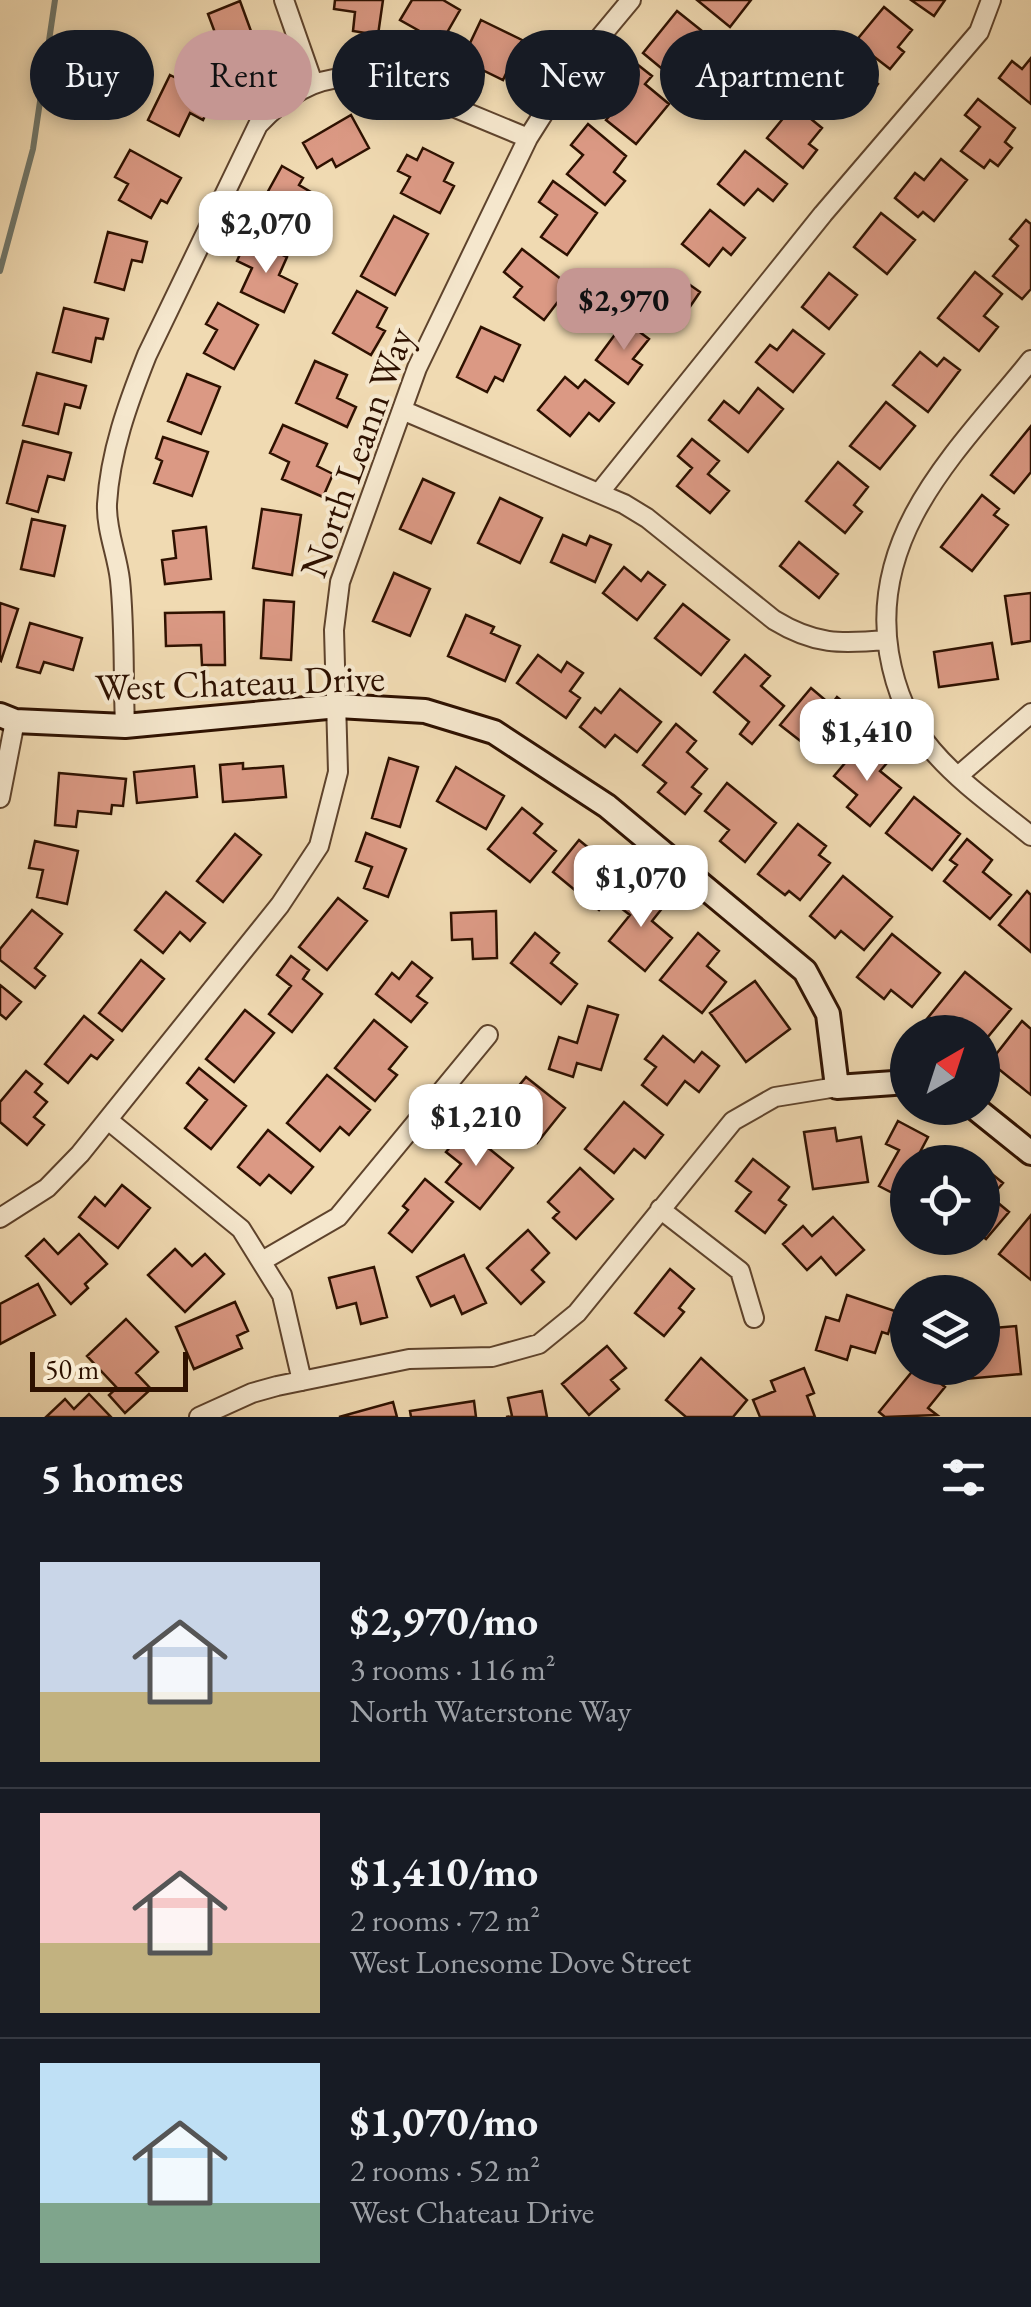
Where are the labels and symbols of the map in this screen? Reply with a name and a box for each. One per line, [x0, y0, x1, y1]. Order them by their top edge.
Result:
pin: $2,070 [185, 191, 347, 276]
pin: $2,970 [543, 268, 705, 353]
street label: North Leann Way [288, 320, 424, 584]
street label: West Chateau Drive [94, 652, 386, 712]
pin: $1,410 [786, 699, 948, 784]
pin: $1,070 [560, 845, 722, 930]
north arrow [890, 1015, 1000, 1125]
pin: $1,210 [395, 1084, 557, 1169]
scale bar [30, 1347, 188, 1392]

